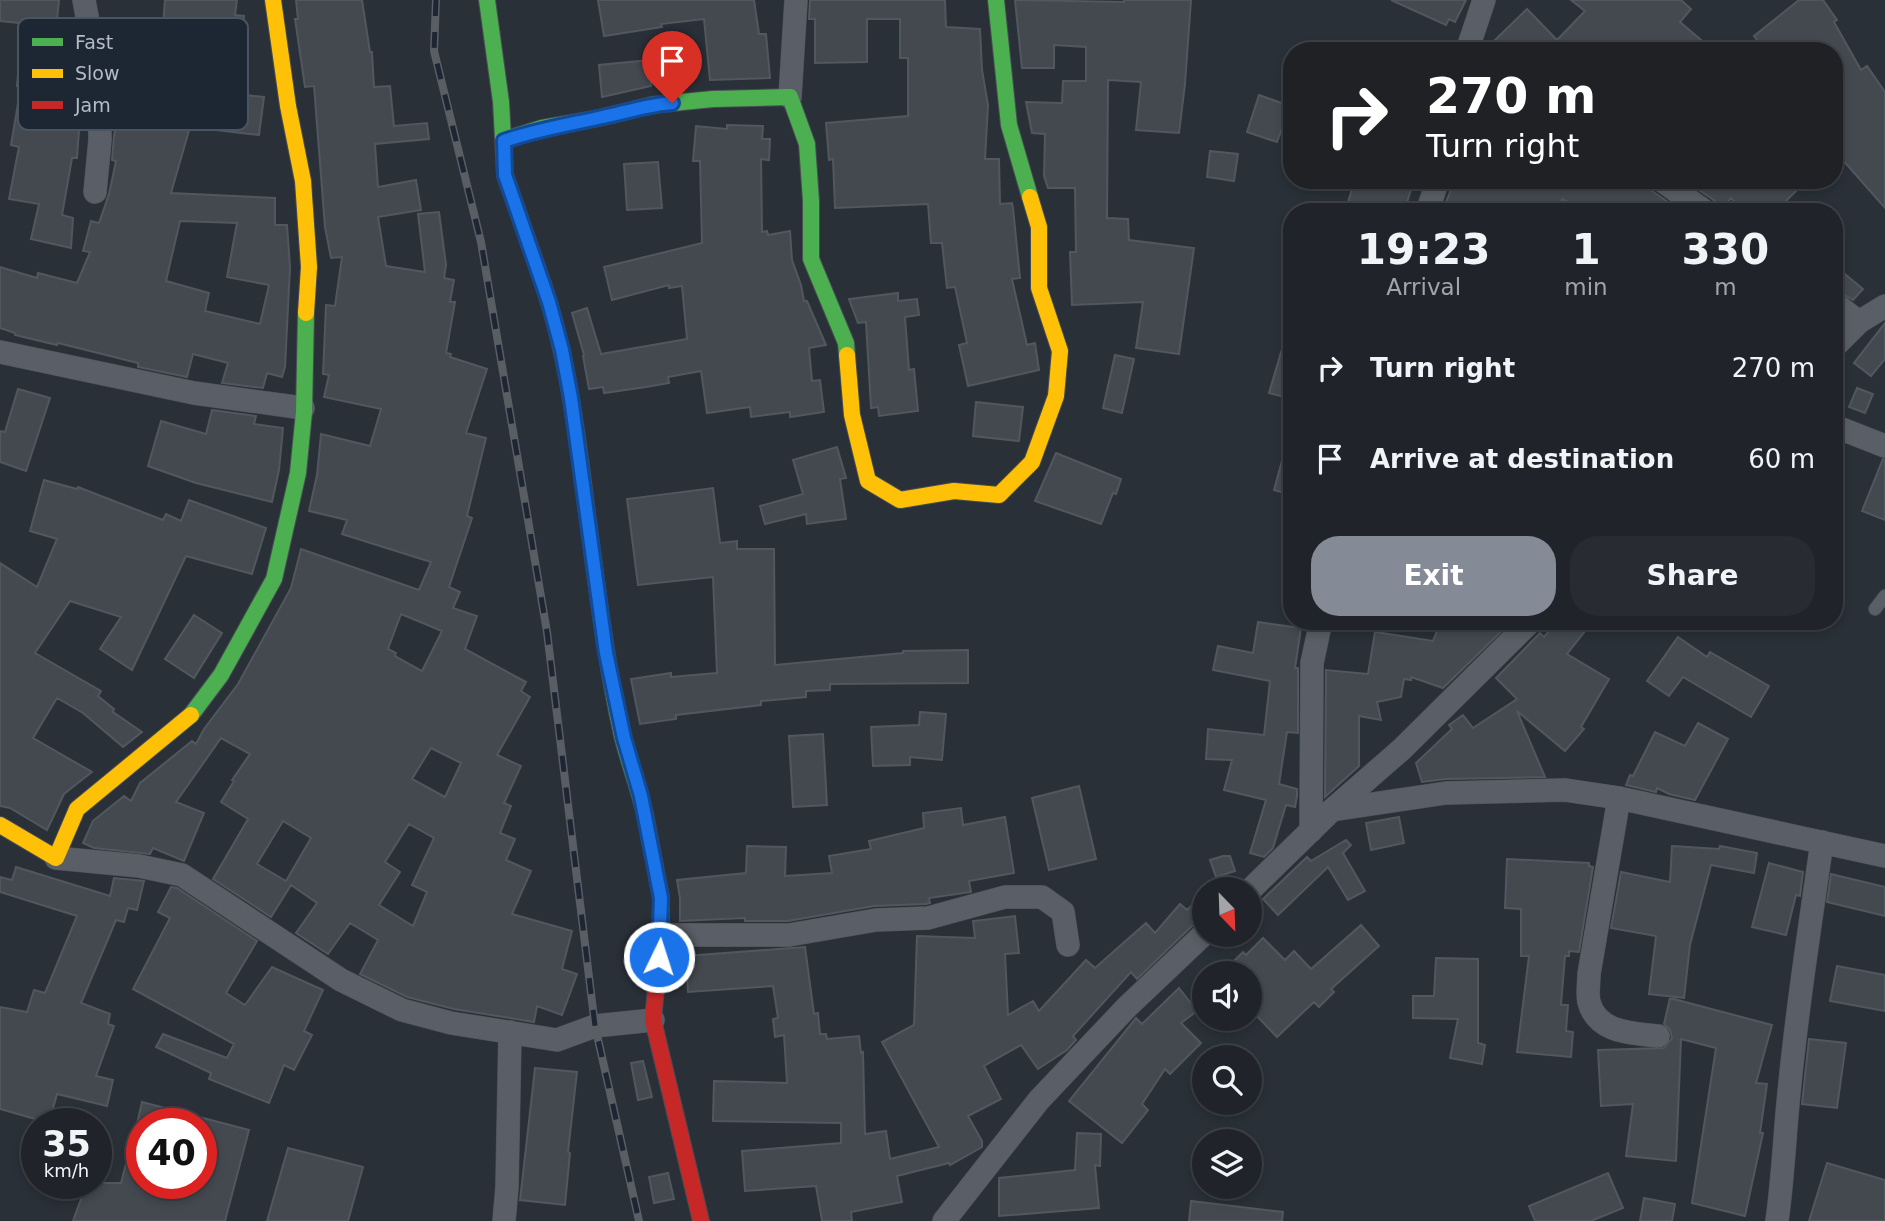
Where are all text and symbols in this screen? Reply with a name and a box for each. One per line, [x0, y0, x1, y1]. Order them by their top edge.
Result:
legend [18, 18, 248, 130]
text: Fast [75, 31, 113, 53]
pin [642, 31, 702, 103]
icon: arrive [653, 42, 691, 80]
text: Slow [75, 62, 120, 84]
text: 270 m [1426, 68, 1596, 125]
icon: right [1311, 70, 1402, 161]
text: Jam [74, 94, 111, 116]
text: Turn right [1426, 127, 1579, 165]
text: 19:23 [1357, 225, 1491, 274]
text: 1 [1571, 225, 1601, 274]
text: 330 [1682, 225, 1769, 274]
text: Arrival [1386, 274, 1461, 300]
text: min [1564, 274, 1608, 300]
text: m [1714, 274, 1737, 300]
icon: right [1311, 349, 1349, 387]
text: Turn right [1370, 353, 1515, 383]
text: 270 m [1732, 353, 1815, 383]
icon: arrive [1311, 440, 1349, 478]
text: Arrive at destination [1370, 444, 1674, 474]
text: 60 m [1748, 444, 1815, 474]
button: Exit [1311, 536, 1556, 616]
button: Share [1570, 536, 1815, 616]
north arrow [1192, 877, 1262, 947]
map controls [1192, 877, 1262, 1199]
position arrow [622, 920, 696, 994]
button: sound [1192, 961, 1262, 1031]
button: search [1192, 1045, 1262, 1115]
speed limit sign: 40 [126, 1108, 217, 1199]
text: 35 [42, 1124, 91, 1164]
button: layers [1192, 1129, 1262, 1199]
text: km/h [44, 1160, 89, 1181]

